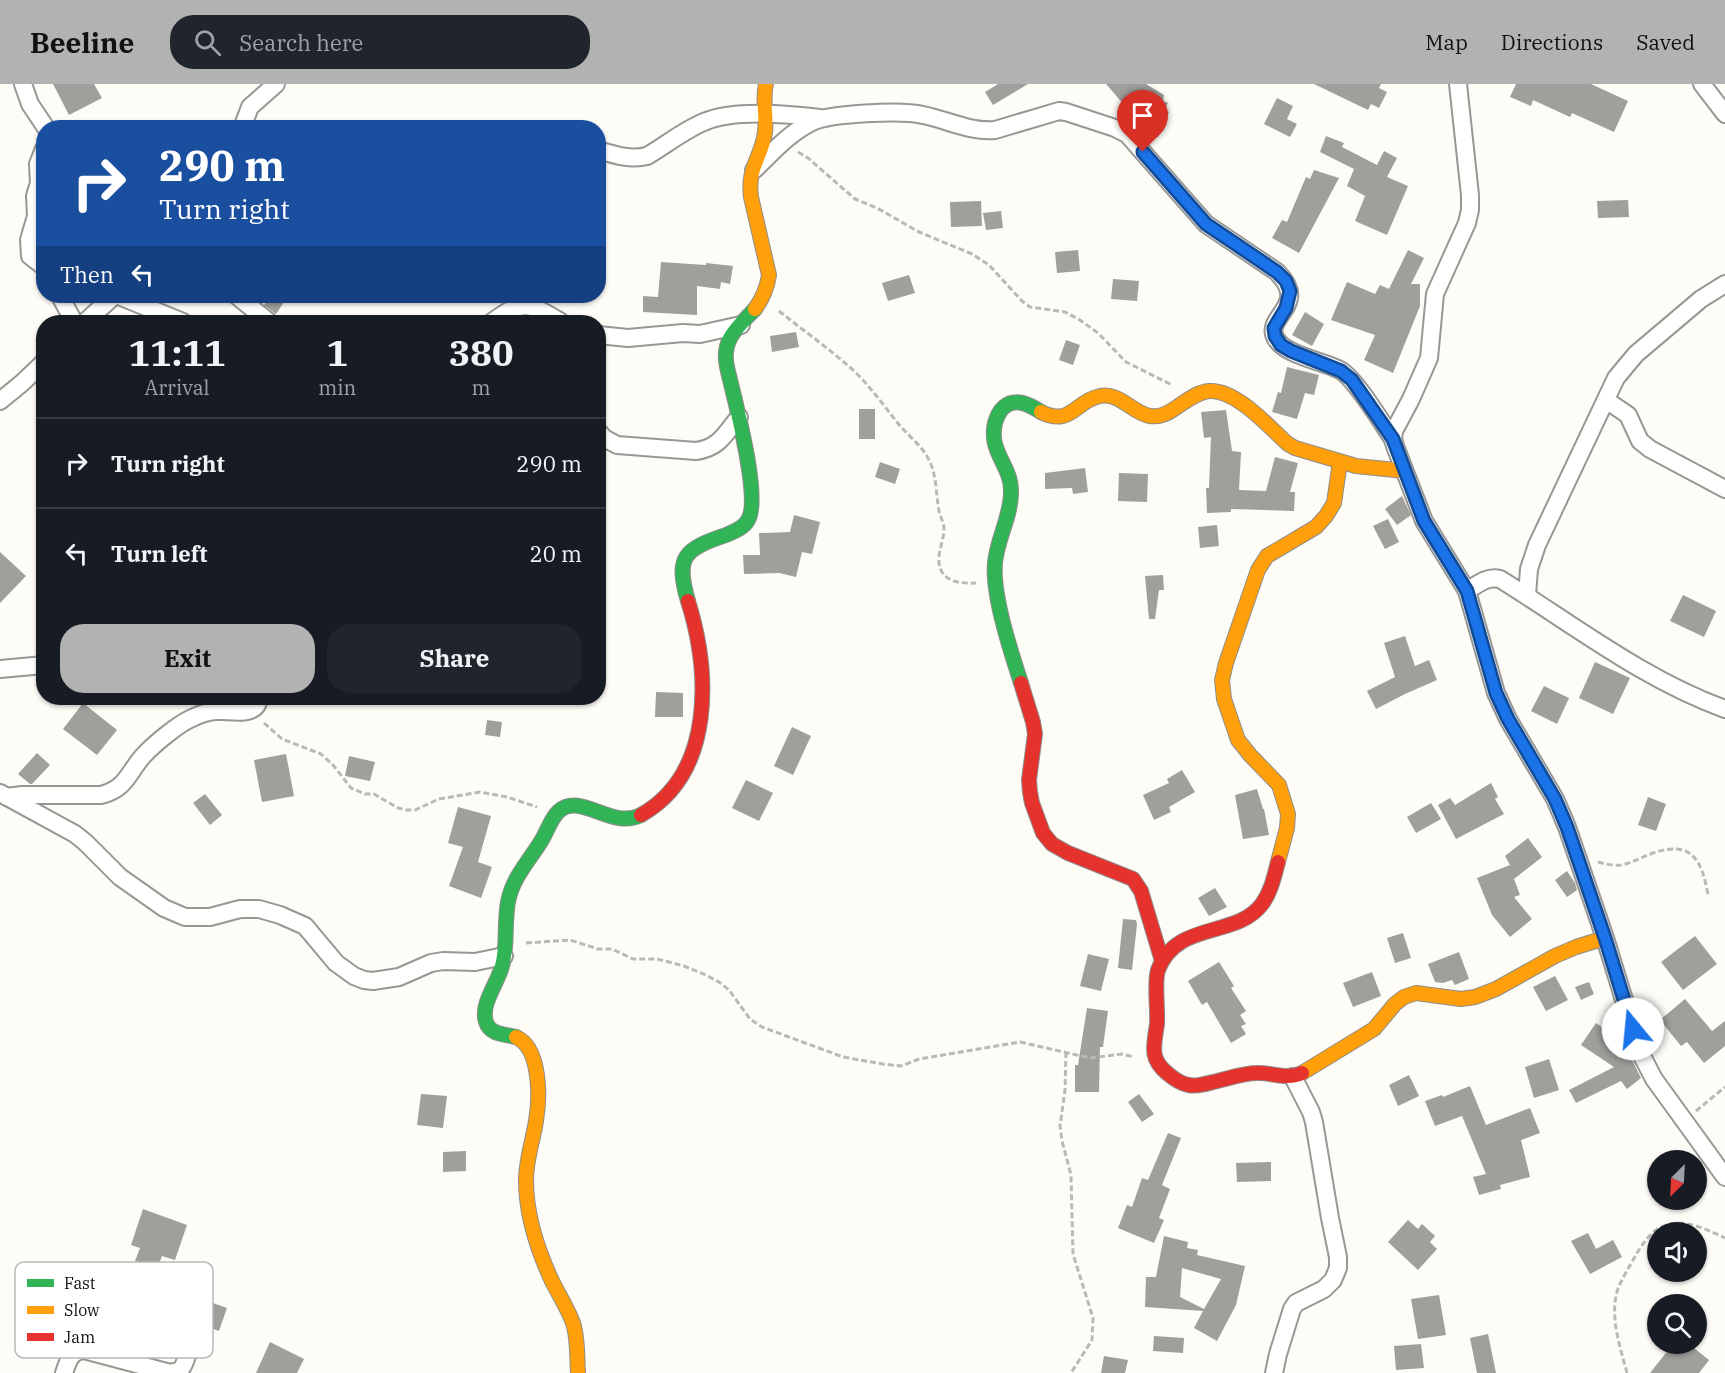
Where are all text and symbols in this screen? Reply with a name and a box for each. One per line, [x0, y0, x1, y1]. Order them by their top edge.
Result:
search box [170, 15, 590, 69]
text: Beeline [30, 24, 134, 61]
icon: search [191, 26, 224, 59]
text: Search here [239, 28, 363, 57]
text: Map [1425, 28, 1468, 56]
text: Directions [1501, 28, 1603, 56]
text: Saved [1636, 28, 1695, 56]
pin [1117, 90, 1168, 152]
icon: arrive [1126, 99, 1159, 132]
text: 290 m [159, 138, 285, 193]
icon: right [60, 144, 138, 222]
text: Turn right [159, 191, 290, 226]
icon: left [126, 258, 159, 291]
text: Then [60, 260, 114, 289]
text: 11:11 [128, 329, 226, 376]
text: 1 [326, 329, 348, 376]
text: 380 [449, 329, 514, 376]
text: Arrival [145, 374, 210, 401]
text: min [318, 374, 356, 401]
text: m [472, 374, 491, 401]
icon: right [60, 447, 93, 480]
text: Turn right [111, 449, 225, 478]
text: 290 m [516, 449, 582, 478]
icon: left [60, 537, 93, 570]
text: Turn left [111, 539, 207, 568]
text: 20 m [530, 539, 582, 568]
button: Exit [60, 624, 315, 693]
button: Share [327, 624, 582, 693]
position arrow [1601, 997, 1665, 1061]
north arrow [1647, 1150, 1707, 1210]
map controls [1647, 1150, 1707, 1354]
button: sound [1647, 1222, 1707, 1282]
legend [15, 1262, 213, 1358]
text: Fast [64, 1273, 96, 1293]
button: search [1647, 1294, 1707, 1354]
text: Slow [64, 1300, 100, 1320]
text: Jam [64, 1327, 95, 1347]

